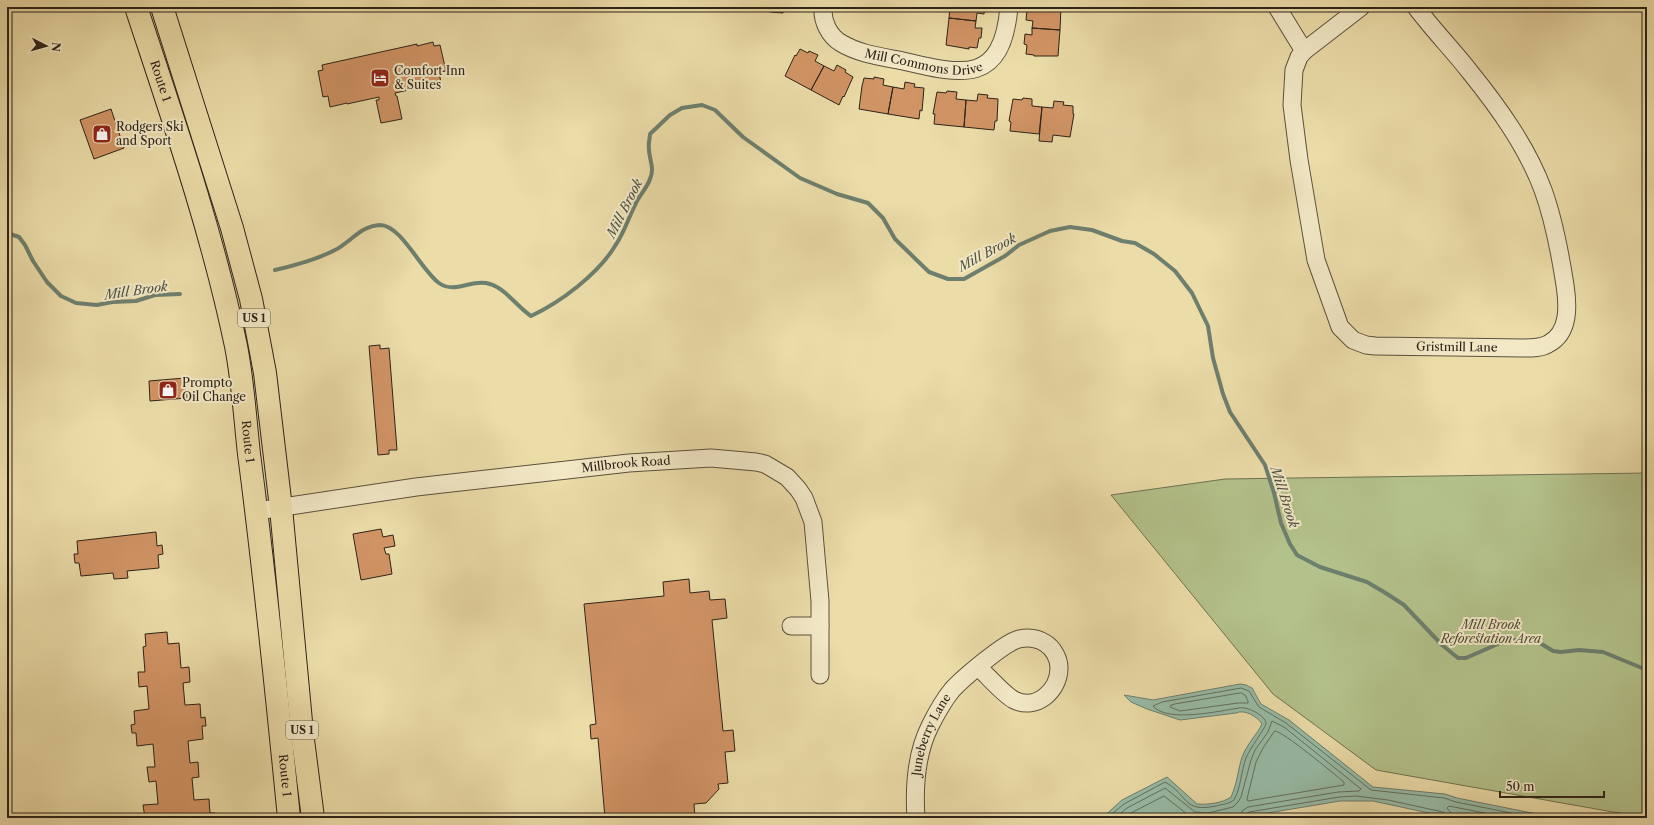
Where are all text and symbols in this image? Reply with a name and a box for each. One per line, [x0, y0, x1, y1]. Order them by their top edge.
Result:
north arrow [26, 26, 66, 66]
text: N [48, 42, 63, 53]
street label: Mill Commons Drive [863, 45, 985, 78]
street label: Route 1 [147, 58, 175, 103]
place label: Comfort Inn & Suites [394, 63, 466, 92]
hotel icon: Comfort Inn & Suites [369, 67, 391, 89]
place label: Rodgers Ski and Sport [116, 119, 184, 148]
shop icon: Rodgers Ski and Sport [91, 123, 113, 145]
water label: Mill Brook [601, 176, 646, 242]
water label: Mill Brook [953, 229, 1019, 275]
water label: Mill Brook [101, 278, 169, 303]
road number: US 1 [238, 309, 270, 327]
street label: Gristmill Lane [1416, 339, 1498, 355]
place label: Prompto Oil Change [182, 375, 246, 404]
shop icon: Prompto Oil Change [157, 379, 179, 401]
street label: Route 1 [239, 420, 258, 464]
street label: Millbrook Road [581, 452, 672, 475]
water label: Mill Brook [1267, 462, 1303, 530]
park label: Mill Brook Reforestation Area [1440, 617, 1541, 646]
street label: Juneberry Lane [908, 690, 954, 779]
road number: US 1 [286, 721, 318, 739]
street label: Route 1 [276, 753, 295, 797]
scale bar [1500, 773, 1604, 799]
text: 50 m [1506, 779, 1535, 794]

